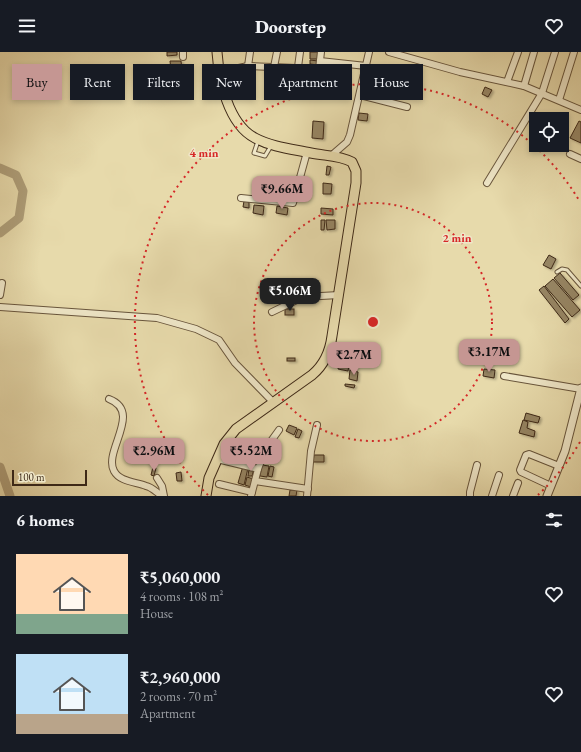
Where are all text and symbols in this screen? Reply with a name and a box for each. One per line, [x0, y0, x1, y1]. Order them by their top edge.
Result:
icon: menu [16, 15, 38, 37]
text: Doorstep [255, 15, 326, 38]
icon: heart [543, 15, 565, 37]
chip: Buy [12, 64, 62, 100]
chip: Rent [70, 64, 125, 100]
chip: Filters [133, 64, 194, 100]
chip: New [202, 64, 256, 100]
chip: Apartment [264, 64, 352, 100]
chip: House [360, 64, 423, 100]
map controls [529, 112, 569, 152]
button: locate [529, 112, 569, 152]
text: 4 min [189, 145, 219, 161]
pin: ₹9.66M [249, 176, 315, 210]
text: ₹9.66M [261, 180, 303, 197]
text: 2 min [442, 230, 472, 246]
pin: ₹5.06M [257, 278, 323, 312]
text: ₹5.06M [269, 282, 311, 299]
centre of rings [366, 315, 380, 329]
pin: ₹3.17M [456, 339, 522, 373]
pin: ₹2.7M [326, 342, 382, 376]
text: ₹3.17M [468, 343, 510, 360]
text: ₹2.7M [336, 346, 372, 363]
pin: ₹2.96M [121, 438, 187, 472]
pin: ₹5.52M [218, 438, 284, 472]
text: ₹2.96M [133, 442, 175, 459]
text: ₹5.52M [230, 442, 272, 459]
scale bar [12, 468, 87, 487]
text: 100 m [18, 470, 45, 484]
text: 6 homes [16, 509, 74, 531]
icon: filters [543, 509, 565, 531]
text: ₹5,060,000 [140, 566, 220, 588]
icon: home [48, 570, 96, 618]
icon: heart [543, 583, 565, 605]
text: 4 rooms · 108 m² [140, 588, 224, 605]
text: House [140, 605, 173, 622]
text: ₹2,960,000 [140, 666, 220, 688]
icon: home [48, 670, 96, 718]
icon: heart [543, 683, 565, 705]
text: 2 rooms · 70 m² [140, 688, 217, 705]
text: Apartment [140, 705, 195, 722]

